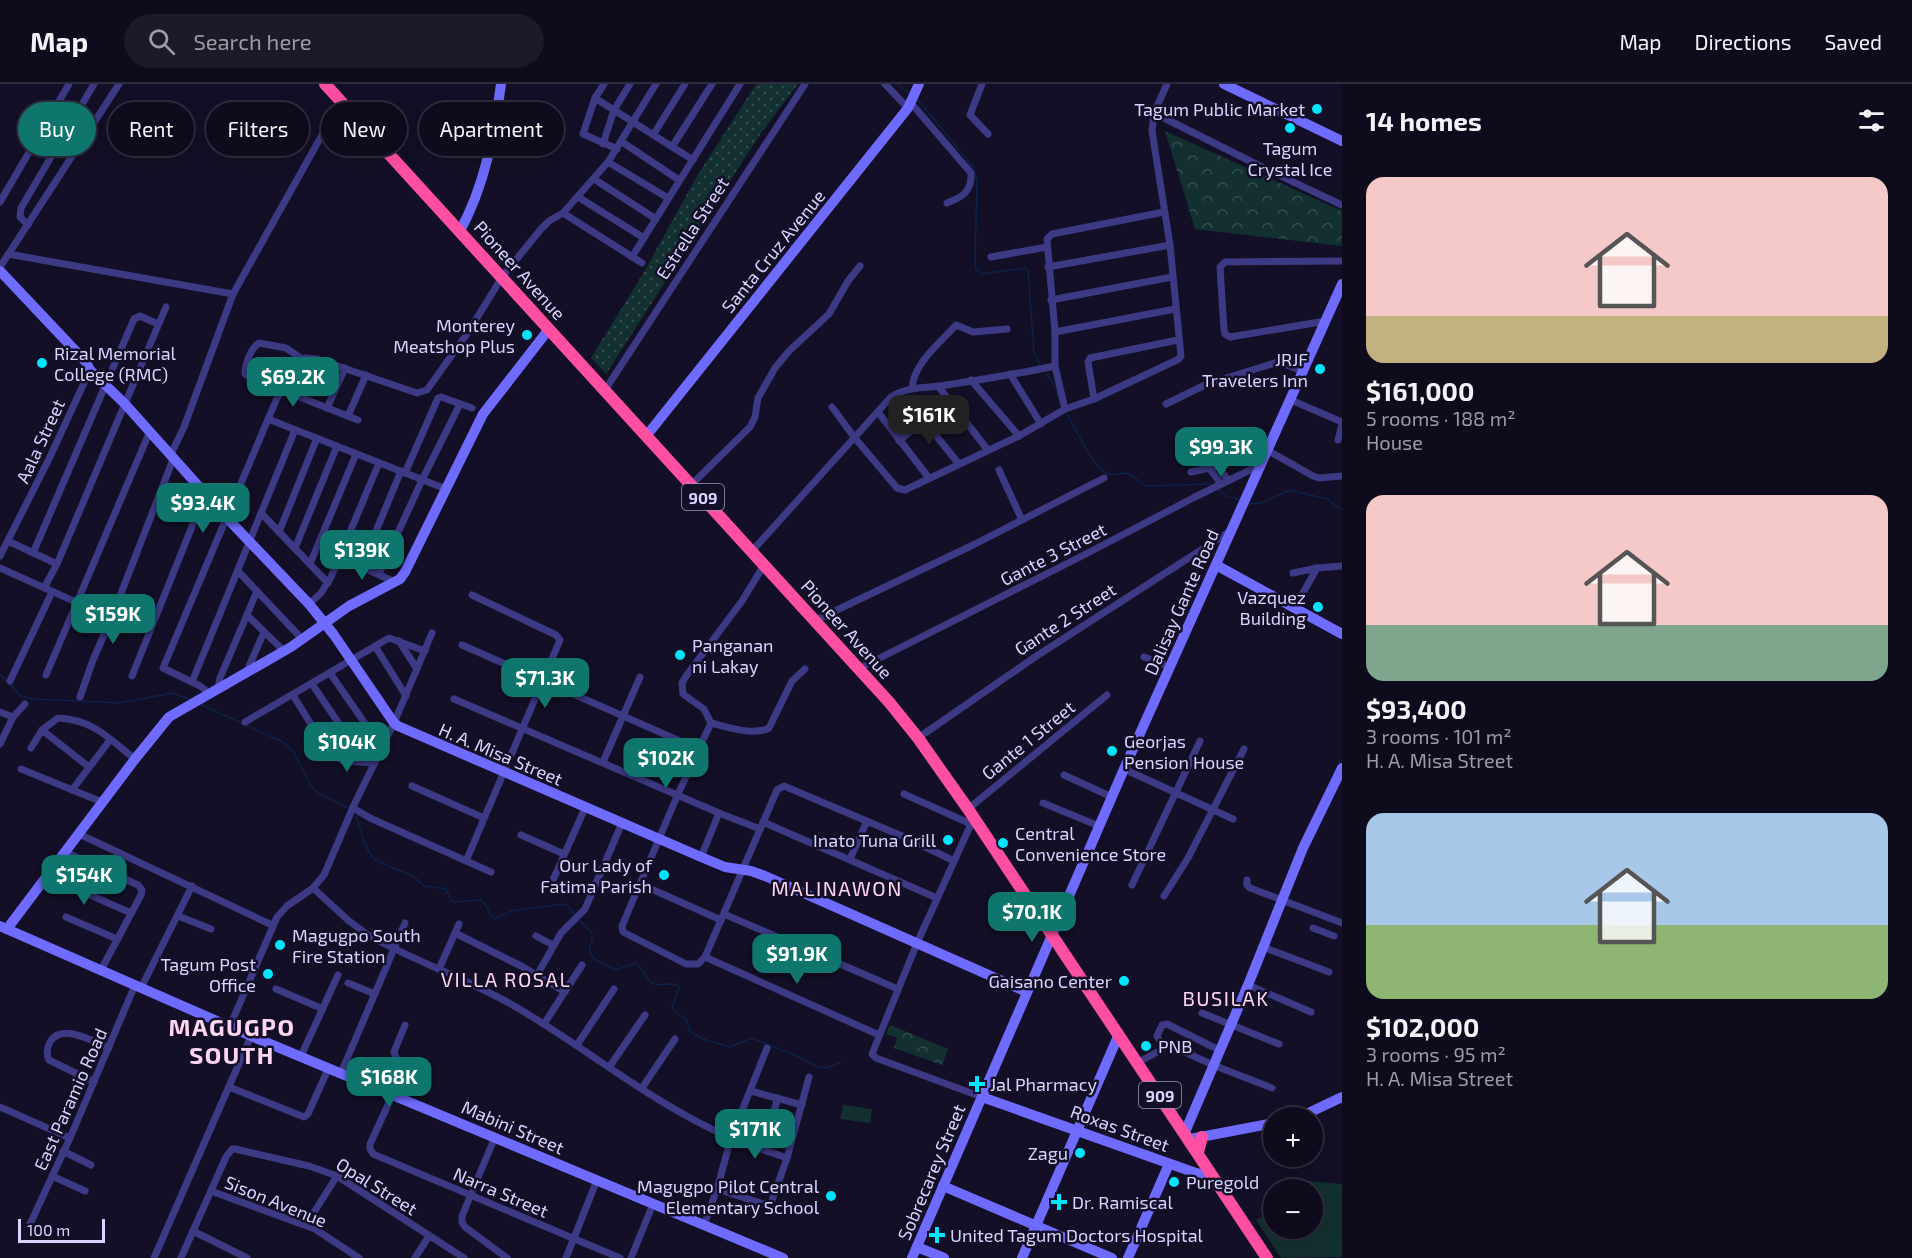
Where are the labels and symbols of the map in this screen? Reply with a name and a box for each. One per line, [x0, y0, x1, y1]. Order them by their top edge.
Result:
place label: Tagum Public Market [1134, 98, 1305, 120]
marker: Tagum Public Market [1310, 102, 1324, 116]
marker: Tagum Crystal Ice [1283, 121, 1297, 135]
place label: Tagum Crystal Ice [1248, 137, 1332, 180]
street label: Estrella Street [651, 173, 733, 283]
street label: Santa Cruz Avenue [717, 185, 829, 317]
street label: Pioneer Avenue [470, 216, 570, 324]
place label: Monterey Meatshop Plus [393, 314, 515, 357]
marker: Monterey Meatshop Plus [520, 328, 534, 342]
place label: Rizal Memorial College (RMC) [54, 342, 177, 385]
place label: JRJF Travelers Inn [1202, 348, 1308, 391]
marker: Rizal Memorial College (RMC) [35, 356, 49, 370]
pin: $69.2K [244, 357, 342, 408]
marker: JRJF Travelers Inn [1313, 362, 1327, 376]
street label: Aala Street [11, 395, 69, 487]
pin: $161K [887, 395, 971, 446]
pin: $99.3K [1172, 427, 1270, 478]
pin: $93.4K [154, 483, 252, 534]
road number: 909 [682, 484, 724, 510]
street label: Gante 3 Street [996, 518, 1110, 590]
street label: Dalisay Gante Road [1139, 526, 1223, 678]
pin: $139K [320, 530, 404, 581]
street label: Pioneer Avenue [797, 575, 897, 683]
street label: Gante 2 Street [1010, 578, 1120, 660]
place label: Vazquez Building [1237, 586, 1306, 629]
pin: $159K [71, 594, 155, 645]
marker: Vazquez Building [1311, 600, 1325, 614]
place label: Panganan ni Lakay [692, 634, 774, 677]
marker: Panganan ni Lakay [673, 648, 687, 662]
pin: $71.3K [496, 658, 594, 709]
street label: Gante 1 Street [977, 696, 1079, 784]
street label: H. A. Misa Street [436, 718, 566, 790]
pin: $104K [305, 722, 389, 773]
place label: Georjas Pension House [1124, 730, 1244, 773]
pin: $102K [624, 738, 708, 789]
marker: Georjas Pension House [1105, 744, 1119, 758]
place label: Central Convenience Store [1015, 822, 1166, 865]
place label: Inato Tuna Grill [813, 829, 937, 851]
marker: Inato Tuna Grill [941, 833, 955, 847]
marker: Central Convenience Store [996, 836, 1010, 850]
place label: Our Lady of Fatima Parish [540, 854, 653, 897]
pin: $154K [42, 855, 126, 906]
marker: Our Lady of Fatima Parish [657, 868, 671, 882]
district label: MALINAWON [771, 876, 903, 900]
pin: $70.1K [983, 892, 1081, 943]
place label: Magugpo South Fire Station [292, 924, 421, 967]
pin: $91.9K [748, 934, 846, 985]
marker: Magugpo South Fire Station [273, 938, 287, 952]
place label: Tagum Post Office [161, 953, 256, 996]
marker: Tagum Post Office [261, 967, 275, 981]
district label: VILLA ROSAL [441, 967, 571, 991]
place label: Gaisano Center [989, 970, 1112, 992]
marker: Gaisano Center [1117, 974, 1131, 988]
district label: BUSILAK [1182, 986, 1270, 1010]
district label: MAGUGPO SOUTH [169, 1012, 295, 1069]
street label: East Paramio Road [29, 1024, 111, 1174]
place label: PNB [1158, 1035, 1192, 1057]
marker: PNB [1139, 1039, 1153, 1053]
pin: $168K [347, 1057, 431, 1108]
place label: Jal Pharmacy [990, 1073, 1098, 1095]
marker: Jal Pharmacy [968, 1075, 986, 1093]
road number: 909 [1139, 1082, 1181, 1108]
street label: Mabini Street [458, 1096, 568, 1159]
street label: Roxas Street [1068, 1100, 1173, 1156]
street label: Sobrecarey Street [892, 1101, 970, 1243]
pin: $171K [713, 1109, 797, 1160]
place label: Zagu [1028, 1142, 1068, 1164]
marker: Zagu [1073, 1146, 1087, 1160]
street label: Opal Street [332, 1152, 422, 1220]
street label: Narra Street [450, 1162, 552, 1222]
street label: Sison Avenue [222, 1171, 330, 1231]
place label: Puregold [1186, 1171, 1259, 1193]
place label: Magugpo Pilot Central Elementary School [637, 1175, 820, 1218]
marker: Puregold [1167, 1175, 1181, 1189]
marker: Magugpo Pilot Central Elementary School [824, 1189, 838, 1203]
place label: Dr. Ramiscal [1072, 1191, 1173, 1213]
marker: Dr. Ramiscal [1050, 1193, 1068, 1211]
scale bar [18, 1216, 105, 1244]
place label: United Tagum Doctors Hospital [950, 1224, 1204, 1246]
marker: United Tagum Doctors Hospital [928, 1226, 946, 1244]

